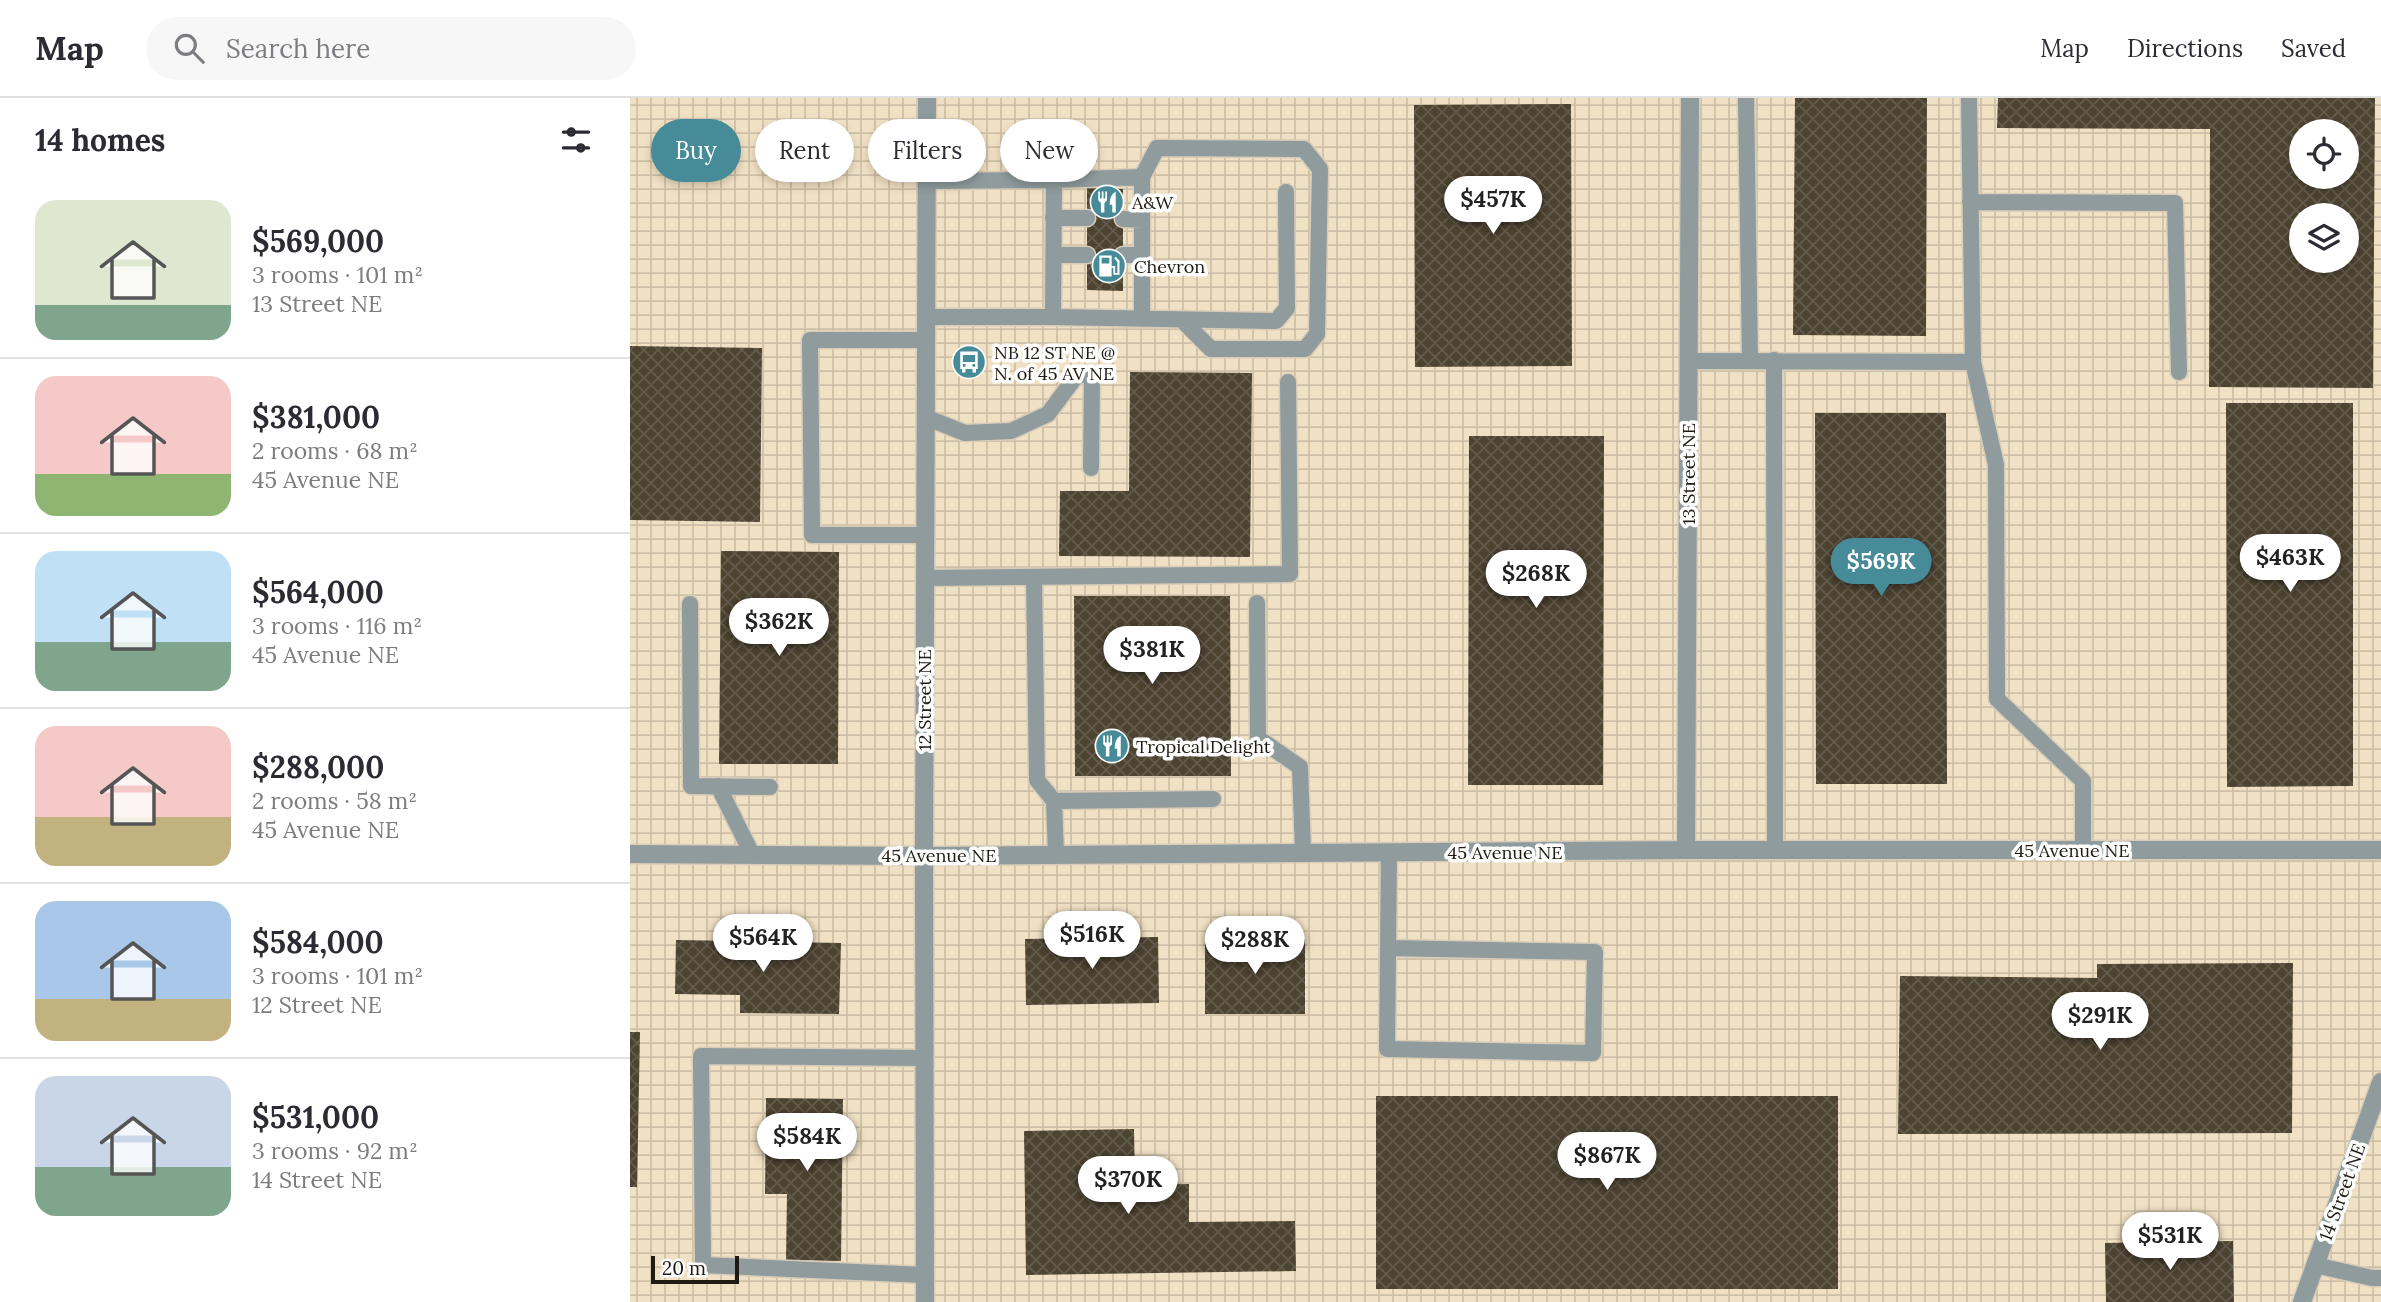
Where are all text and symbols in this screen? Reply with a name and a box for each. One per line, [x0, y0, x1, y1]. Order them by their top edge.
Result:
search box [146, 17, 636, 80]
text: Map [35, 27, 104, 69]
icon: search [170, 29, 208, 67]
text: Search here [226, 32, 370, 65]
text: Map [2040, 33, 2089, 64]
text: Directions [2127, 33, 2243, 64]
text: Saved [2281, 33, 2346, 64]
chip: Buy [651, 119, 741, 182]
chip: Rent [755, 119, 854, 182]
chip: Filters [868, 119, 986, 182]
chip: New [1000, 119, 1098, 182]
map controls [2289, 119, 2359, 273]
button: locate [2289, 119, 2359, 189]
text: 14 homes [35, 121, 165, 159]
icon: filters [557, 121, 595, 159]
pin: $457K [1444, 176, 1542, 236]
restaurant icon: A&W [1088, 183, 1126, 221]
text: $457K [1460, 184, 1526, 213]
place label: A&W [1131, 191, 1174, 214]
button: layers [2289, 203, 2359, 273]
text: $569,000 [252, 222, 384, 260]
icon: home [91, 228, 175, 312]
fuel station icon: Chevron [1090, 247, 1128, 285]
place label: Chevron [1134, 255, 1205, 278]
text: 3 rooms · 101 m² [252, 260, 423, 289]
text: 13 Street NE [252, 289, 382, 318]
place label: NB 12 ST NE @ N. of 45 AV NE [994, 341, 1115, 385]
bus stop icon: NB 12 ST NE @ N. of 45 AV NE [950, 343, 988, 381]
text: $381,000 [252, 398, 380, 436]
icon: home [91, 404, 175, 488]
street label: 13 Street NE [1677, 423, 1700, 525]
text: 2 rooms · 68 m² [252, 436, 418, 465]
text: 45 Avenue NE [252, 465, 399, 494]
pin: $463K [2241, 534, 2339, 594]
pin: $569K [1832, 538, 1930, 598]
text: $463K [2256, 542, 2324, 571]
text: $569K [1847, 546, 1915, 575]
pin: $268K [1487, 550, 1585, 610]
text: $268K [1502, 558, 1570, 587]
text: $564,000 [252, 573, 384, 611]
icon: home [91, 579, 175, 663]
pin: $362K [730, 598, 828, 658]
text: $362K [745, 606, 813, 635]
text: 3 rooms · 116 m² [252, 611, 422, 640]
pin: $381K [1103, 626, 1201, 686]
text: $381K [1119, 634, 1185, 663]
text: 45 Avenue NE [252, 640, 399, 669]
street label: 12 Street NE [913, 649, 936, 751]
restaurant icon: Tropical Delight [1093, 727, 1131, 765]
place label: Tropical Delight [1136, 735, 1271, 758]
text: $288,000 [252, 748, 384, 786]
icon: home [91, 754, 175, 838]
text: 2 rooms · 58 m² [252, 786, 417, 815]
text: 45 Avenue NE [252, 815, 399, 844]
street label: 45 Avenue NE [2014, 839, 2130, 862]
street label: 45 Avenue NE [1447, 841, 1563, 864]
street label: 45 Avenue NE [881, 844, 997, 867]
pin: $516K [1043, 912, 1141, 971]
pin: $564K [714, 914, 812, 974]
pin: $288K [1206, 916, 1304, 976]
text: $516K [1060, 919, 1124, 948]
text: $564K [729, 922, 797, 951]
text: $584,000 [252, 923, 384, 961]
text: $288K [1221, 924, 1289, 953]
icon: home [91, 929, 175, 1013]
text: 3 rooms · 101 m² [252, 961, 423, 990]
text: 12 Street NE [252, 990, 382, 1019]
pin: $291K [2051, 992, 2149, 1052]
text: $291K [2068, 1000, 2132, 1029]
text: $531,000 [252, 1098, 379, 1136]
icon: home [91, 1104, 175, 1188]
pin: $584K [758, 1114, 856, 1173]
text: $584K [773, 1121, 841, 1150]
pin: $867K [1558, 1132, 1656, 1192]
text: 3 rooms · 92 m² [252, 1136, 418, 1165]
text: $867K [1573, 1140, 1641, 1169]
street label: 14 Street NE [2314, 1140, 2370, 1244]
pin: $370K [1079, 1156, 1177, 1216]
text: $370K [1094, 1164, 1162, 1193]
text: 14 Street NE [252, 1165, 382, 1194]
pin: $531K [2121, 1212, 2219, 1272]
text: $531K [2138, 1220, 2202, 1249]
scale bar [651, 1253, 738, 1285]
text: 20 m [662, 1256, 706, 1280]

